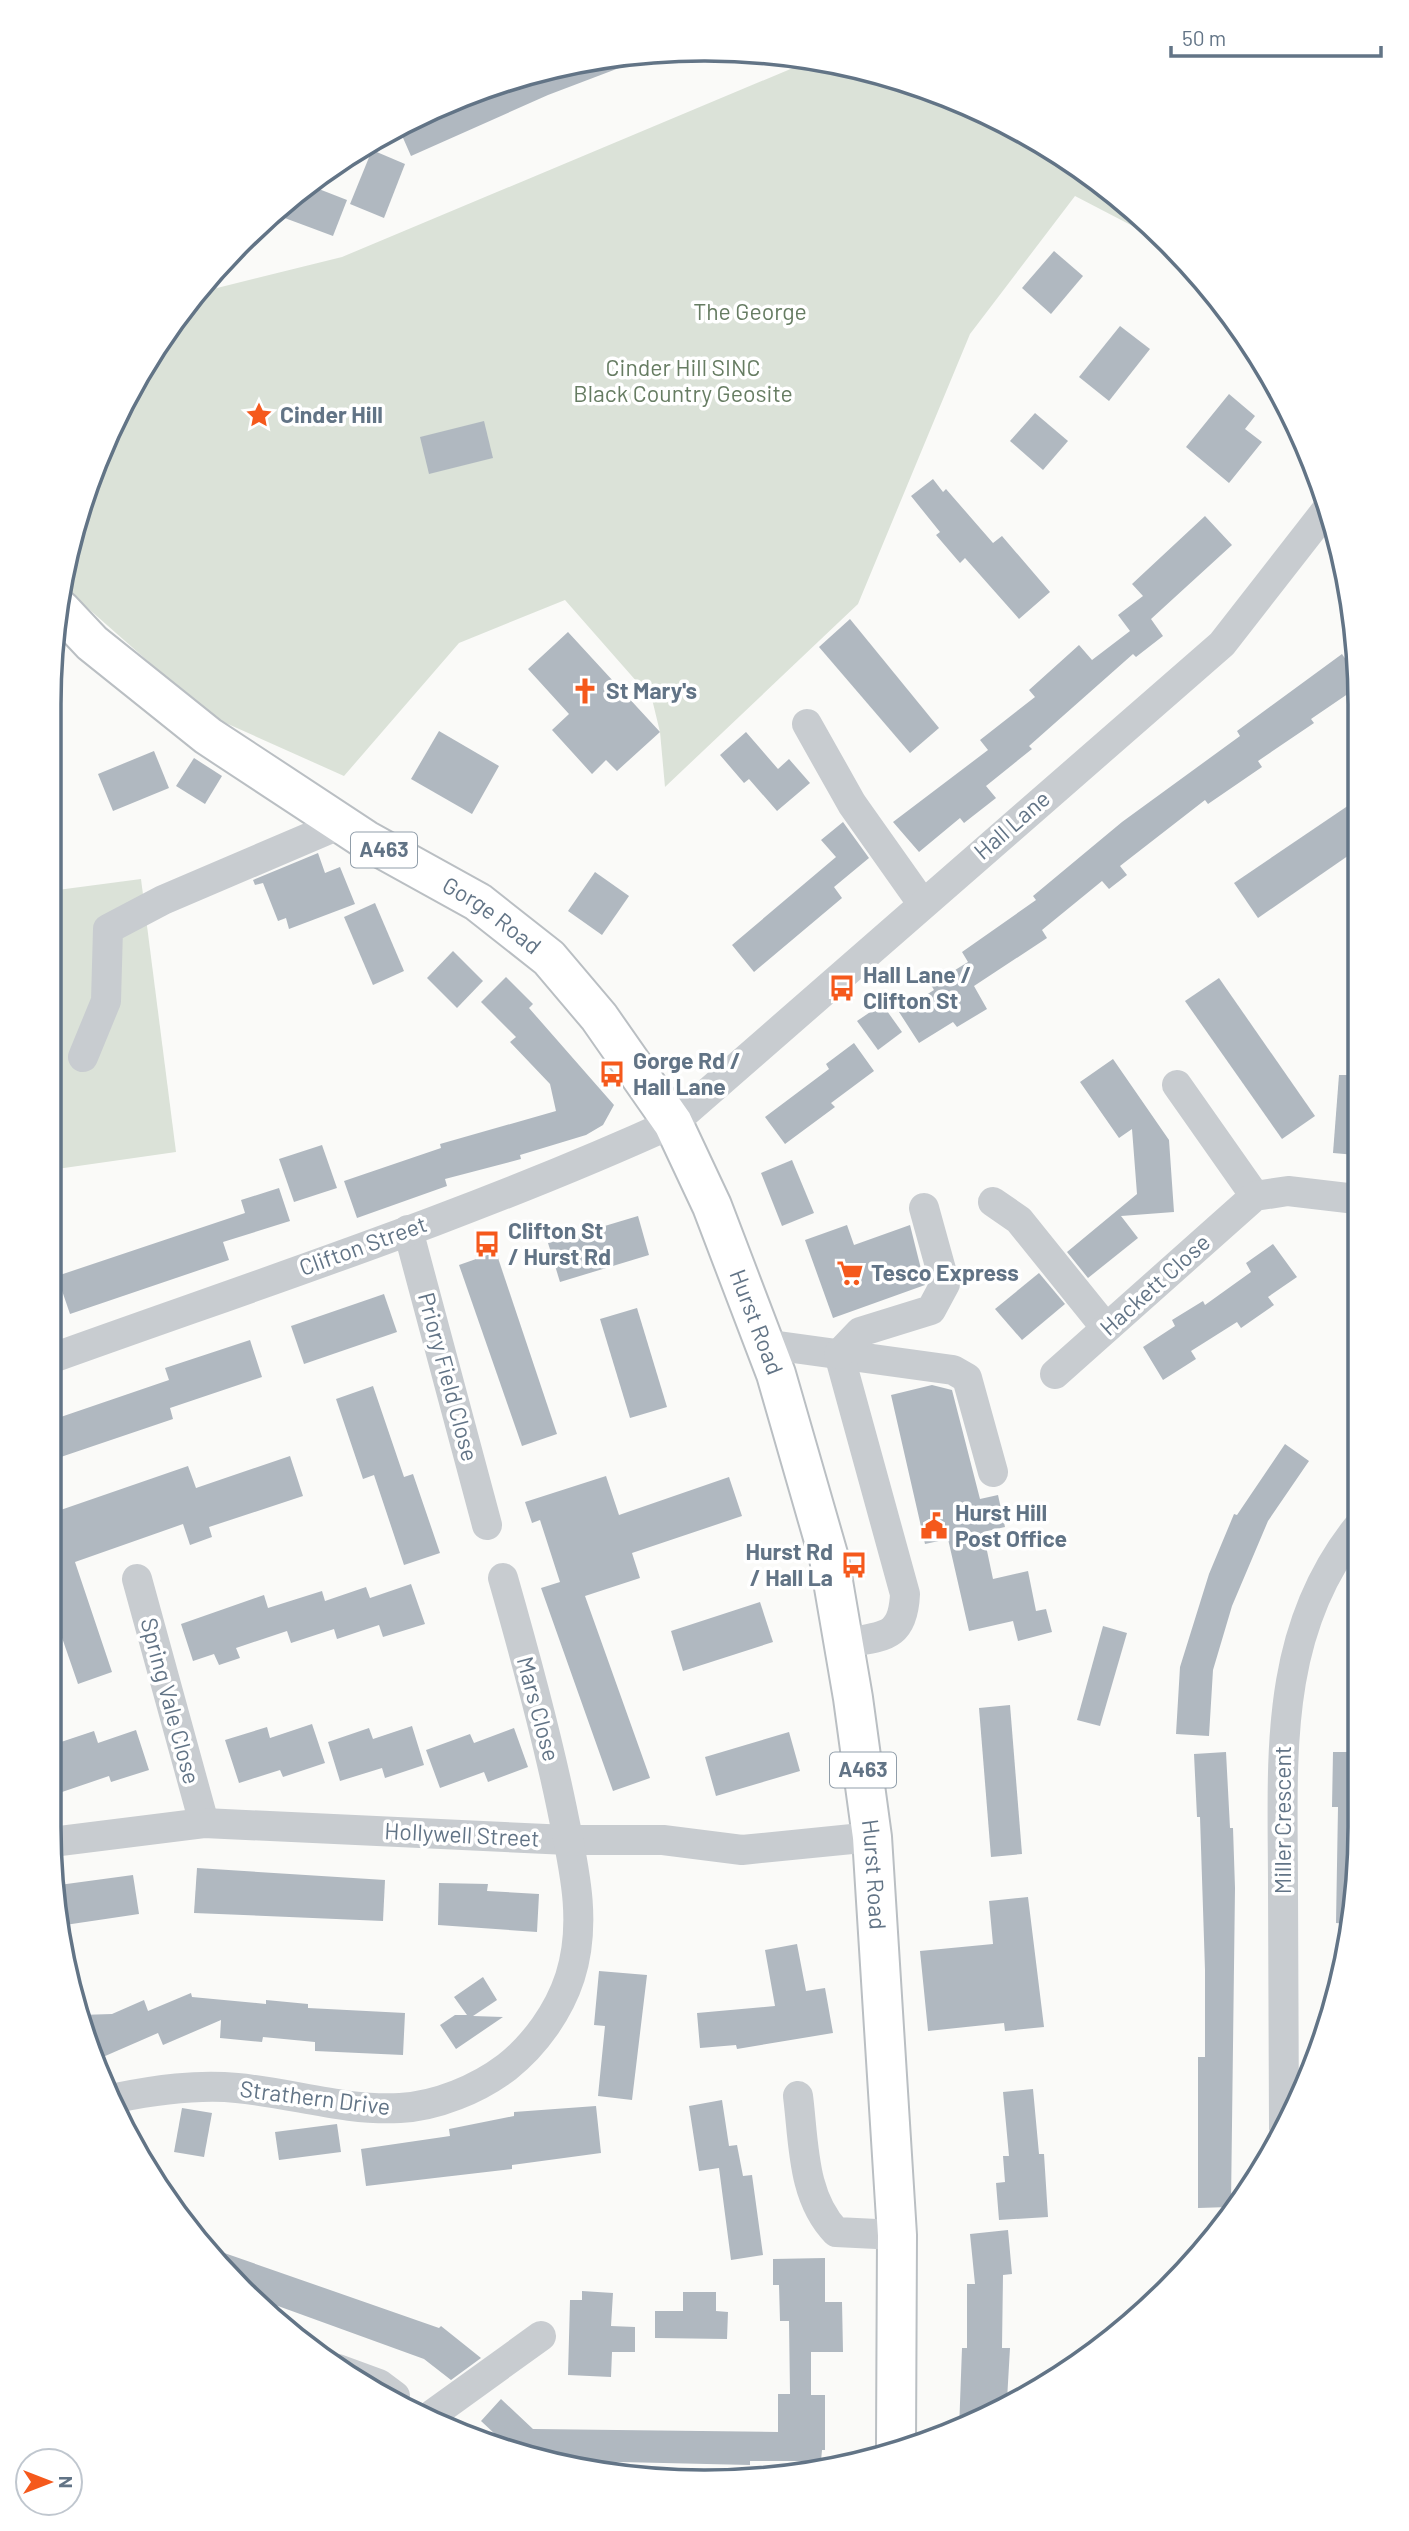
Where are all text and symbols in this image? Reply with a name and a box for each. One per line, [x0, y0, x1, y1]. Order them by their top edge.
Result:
scale bar [1171, 14, 1381, 58]
text: 50 m [1182, 25, 1226, 50]
park label: The George [693, 297, 807, 325]
park label: Cinder Hill SINC Black Country Geosite [573, 353, 793, 407]
place icon: Cinder Hill [244, 400, 274, 430]
place label: Cinder Hill [280, 400, 383, 428]
church icon: St Mary's [570, 676, 600, 706]
place label: St Mary's [606, 676, 697, 704]
street label: Hall Lane [968, 784, 1055, 865]
road number: A463 [351, 832, 417, 868]
street label: Gorge Road [438, 870, 547, 959]
place label: Hall Lane / Clifton St [863, 960, 971, 1014]
bus stop icon: Hall Lane / Clifton St [827, 973, 857, 1003]
place label: Gorge Rd / Hall Lane [633, 1046, 741, 1100]
bus stop icon: Gorge Rd / Hall Lane [597, 1059, 627, 1089]
street label: Clifton Street [295, 1209, 430, 1281]
place label: Clifton St / Hurst Rd [508, 1216, 611, 1270]
street label: Hackett Close [1094, 1228, 1215, 1341]
bus stop icon: Clifton St / Hurst Rd [472, 1229, 502, 1259]
supermarket icon: Tesco Express [835, 1258, 865, 1288]
place label: Tesco Express [871, 1258, 1019, 1286]
street label: Hurst Road [724, 1265, 790, 1378]
street label: Priory Field Close [413, 1289, 485, 1464]
place label: Hurst Hill Post Office [955, 1498, 1067, 1552]
public building icon: Hurst Hill Post Office [919, 1511, 949, 1541]
place label: Hurst Rd / Hall La [746, 1537, 833, 1591]
bus stop icon: Hurst Rd / Hall La [839, 1550, 869, 1580]
street label: Spring Vale Close [135, 1614, 207, 1787]
street label: Mars Close [512, 1653, 566, 1764]
street label: Miller Crescent [1268, 1746, 1296, 1894]
road number: A463 [830, 1752, 896, 1788]
street label: Hollywell Street [384, 1816, 540, 1852]
street label: Hurst Road [857, 1817, 893, 1930]
street label: Strathern Drive [238, 2074, 392, 2120]
north arrow [14, 2447, 84, 2517]
text: N [55, 2476, 78, 2488]

